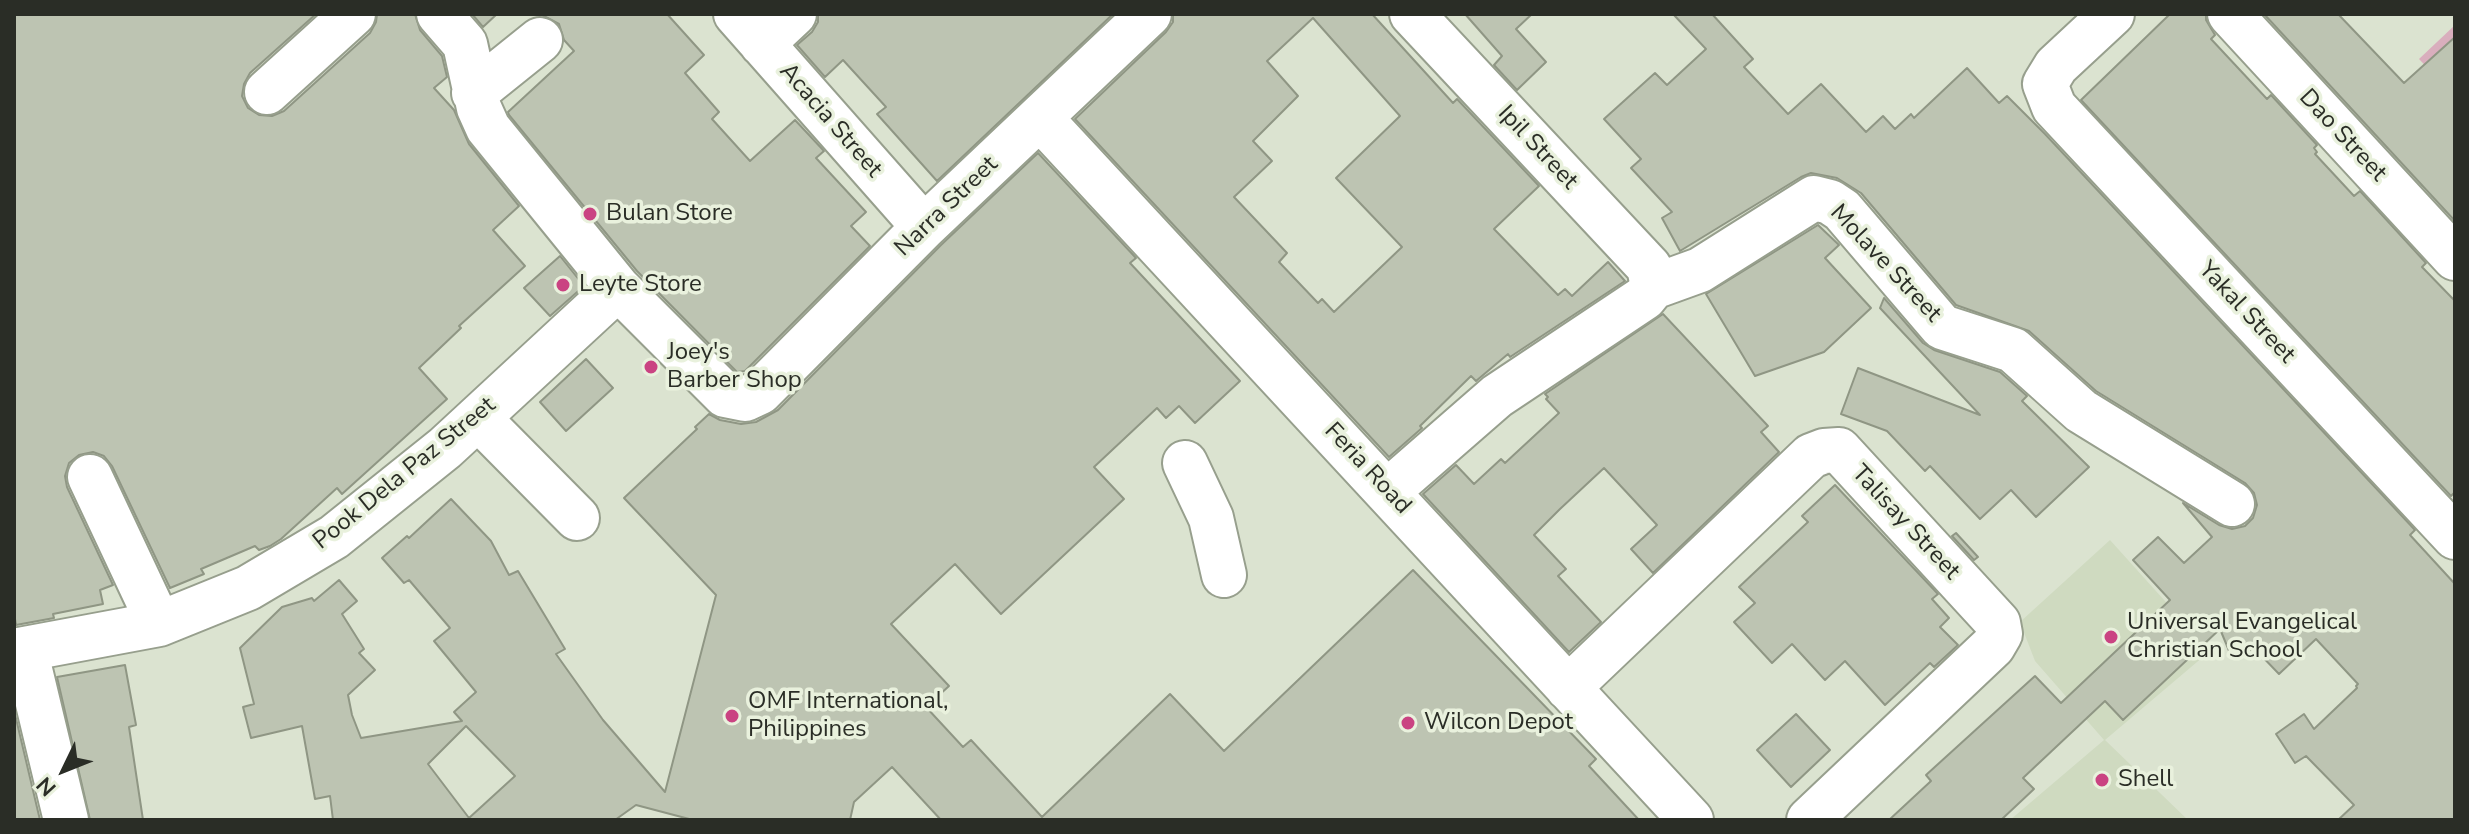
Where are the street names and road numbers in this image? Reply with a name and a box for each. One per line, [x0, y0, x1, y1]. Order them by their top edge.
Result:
street label: Acacia Street [772, 58, 888, 184]
street label: Dao Street [2292, 84, 2392, 188]
street label: Ipil Street [1491, 100, 1583, 196]
street label: Narra Street [890, 151, 1004, 263]
street label: Molave Street [1823, 199, 1947, 329]
street label: Yakal Street [2192, 256, 2300, 370]
street label: Pook Dela Paz Street [308, 392, 502, 556]
street label: Feria Road [1317, 417, 1417, 521]
street label: Talisay Street [1845, 460, 1965, 586]

